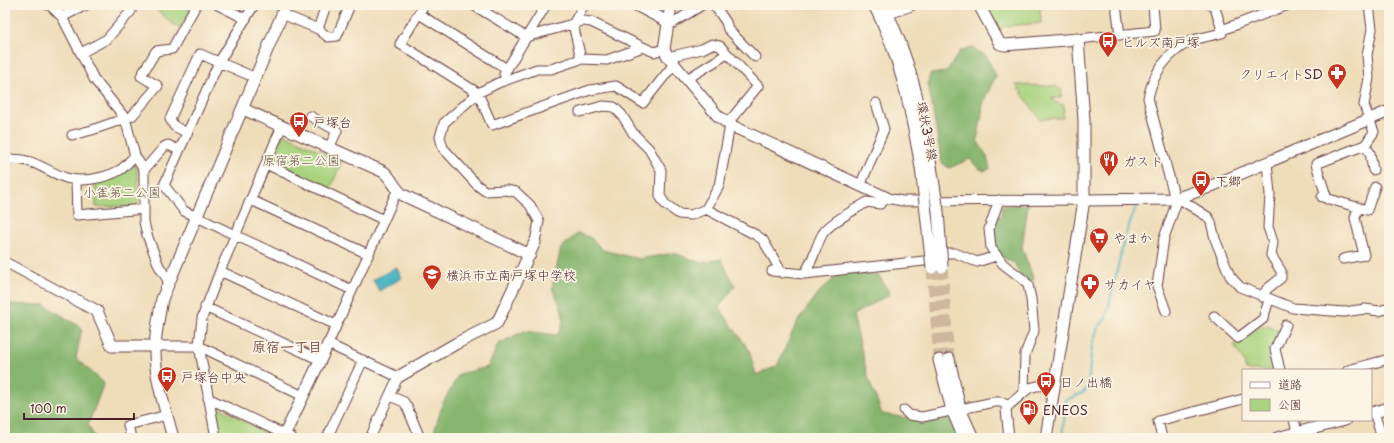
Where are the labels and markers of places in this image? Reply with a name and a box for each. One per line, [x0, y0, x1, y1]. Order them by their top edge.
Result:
bus stop icon: ヒルズ南戸塚 [1097, 30, 1119, 58]
place label: ヒルズ南戸塚 [1122, 32, 1200, 51]
pharmacy icon: クリエイトSD [1326, 62, 1348, 90]
place label: クリエイトSD [1239, 64, 1323, 83]
bus stop icon: 戸塚台 [288, 110, 310, 138]
place label: 戸塚台 [313, 112, 352, 131]
restaurant icon: ガスト [1098, 149, 1120, 177]
place label: ガスト [1123, 151, 1163, 170]
bus stop icon: 下郷 [1190, 169, 1212, 197]
place label: 下郷 [1215, 171, 1241, 190]
supermarket icon: やまか [1088, 226, 1110, 254]
place label: やまか [1113, 228, 1152, 247]
school or university icon: 横浜市立南戸塚中学校 [421, 263, 443, 291]
place label: 横浜市立南戸塚中学校 [446, 265, 576, 284]
pharmacy icon: サカイヤ [1079, 272, 1101, 300]
place label: サカイヤ [1104, 274, 1156, 293]
bus stop icon: 戸塚台中央 [156, 365, 178, 393]
place label: 戸塚台中央 [181, 367, 246, 386]
bus stop icon: 日ノ出橋 [1035, 370, 1057, 398]
place label: 日ノ出橋 [1060, 372, 1112, 391]
fuel station icon: ENEOS [1018, 398, 1040, 426]
place label: ENEOS [1043, 400, 1088, 419]

